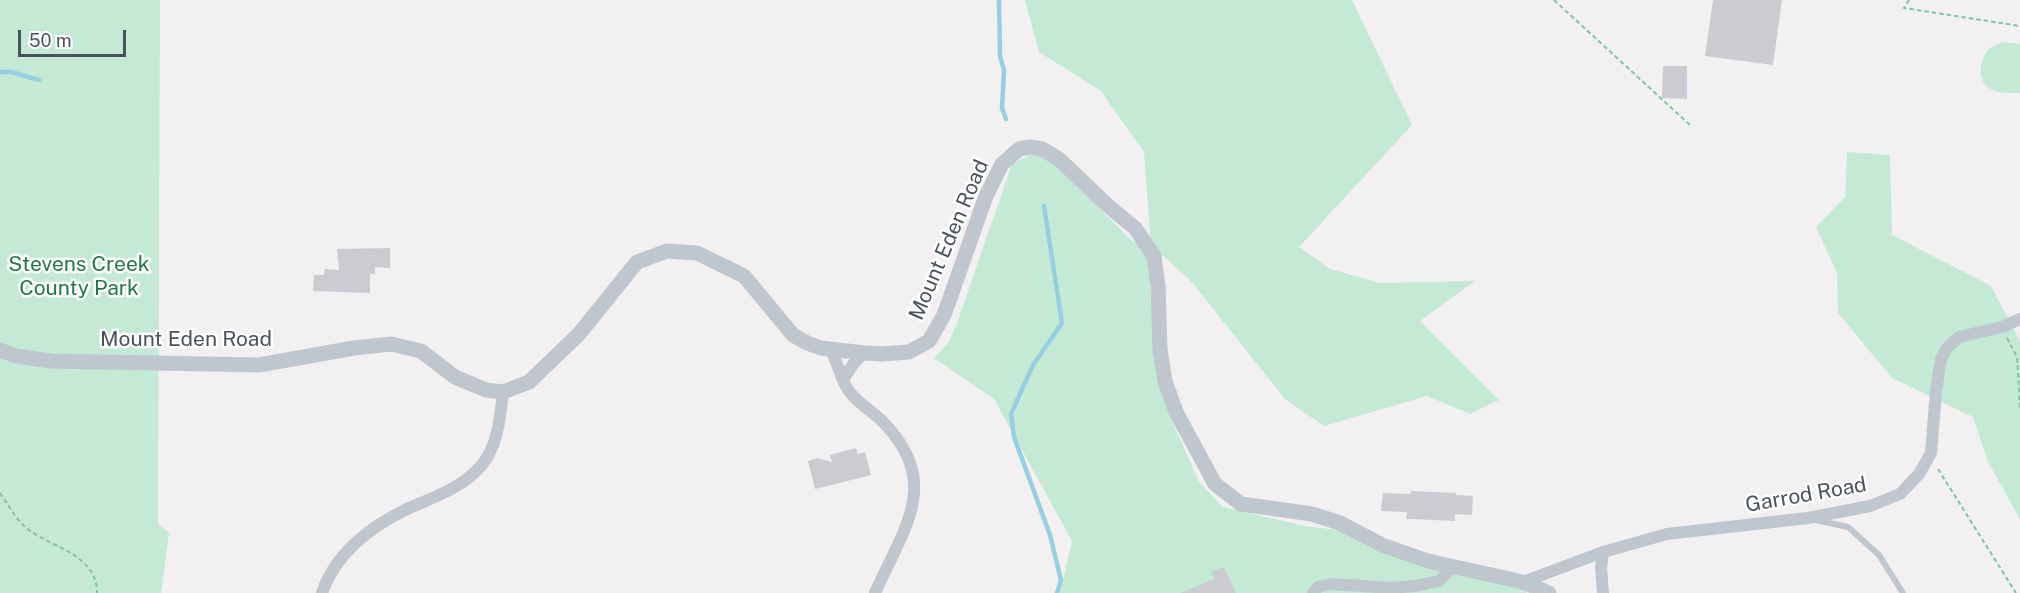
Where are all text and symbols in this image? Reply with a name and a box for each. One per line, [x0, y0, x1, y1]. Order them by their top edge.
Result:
scale bar [21, 18, 129, 56]
text: 50 m [29, 30, 72, 51]
street label: Mount Eden Road [904, 156, 994, 324]
park label: Stevens Creek County Park [8, 252, 150, 302]
street label: Mount Eden Road [100, 327, 272, 353]
street label: Garrod Road [1743, 472, 1869, 518]

